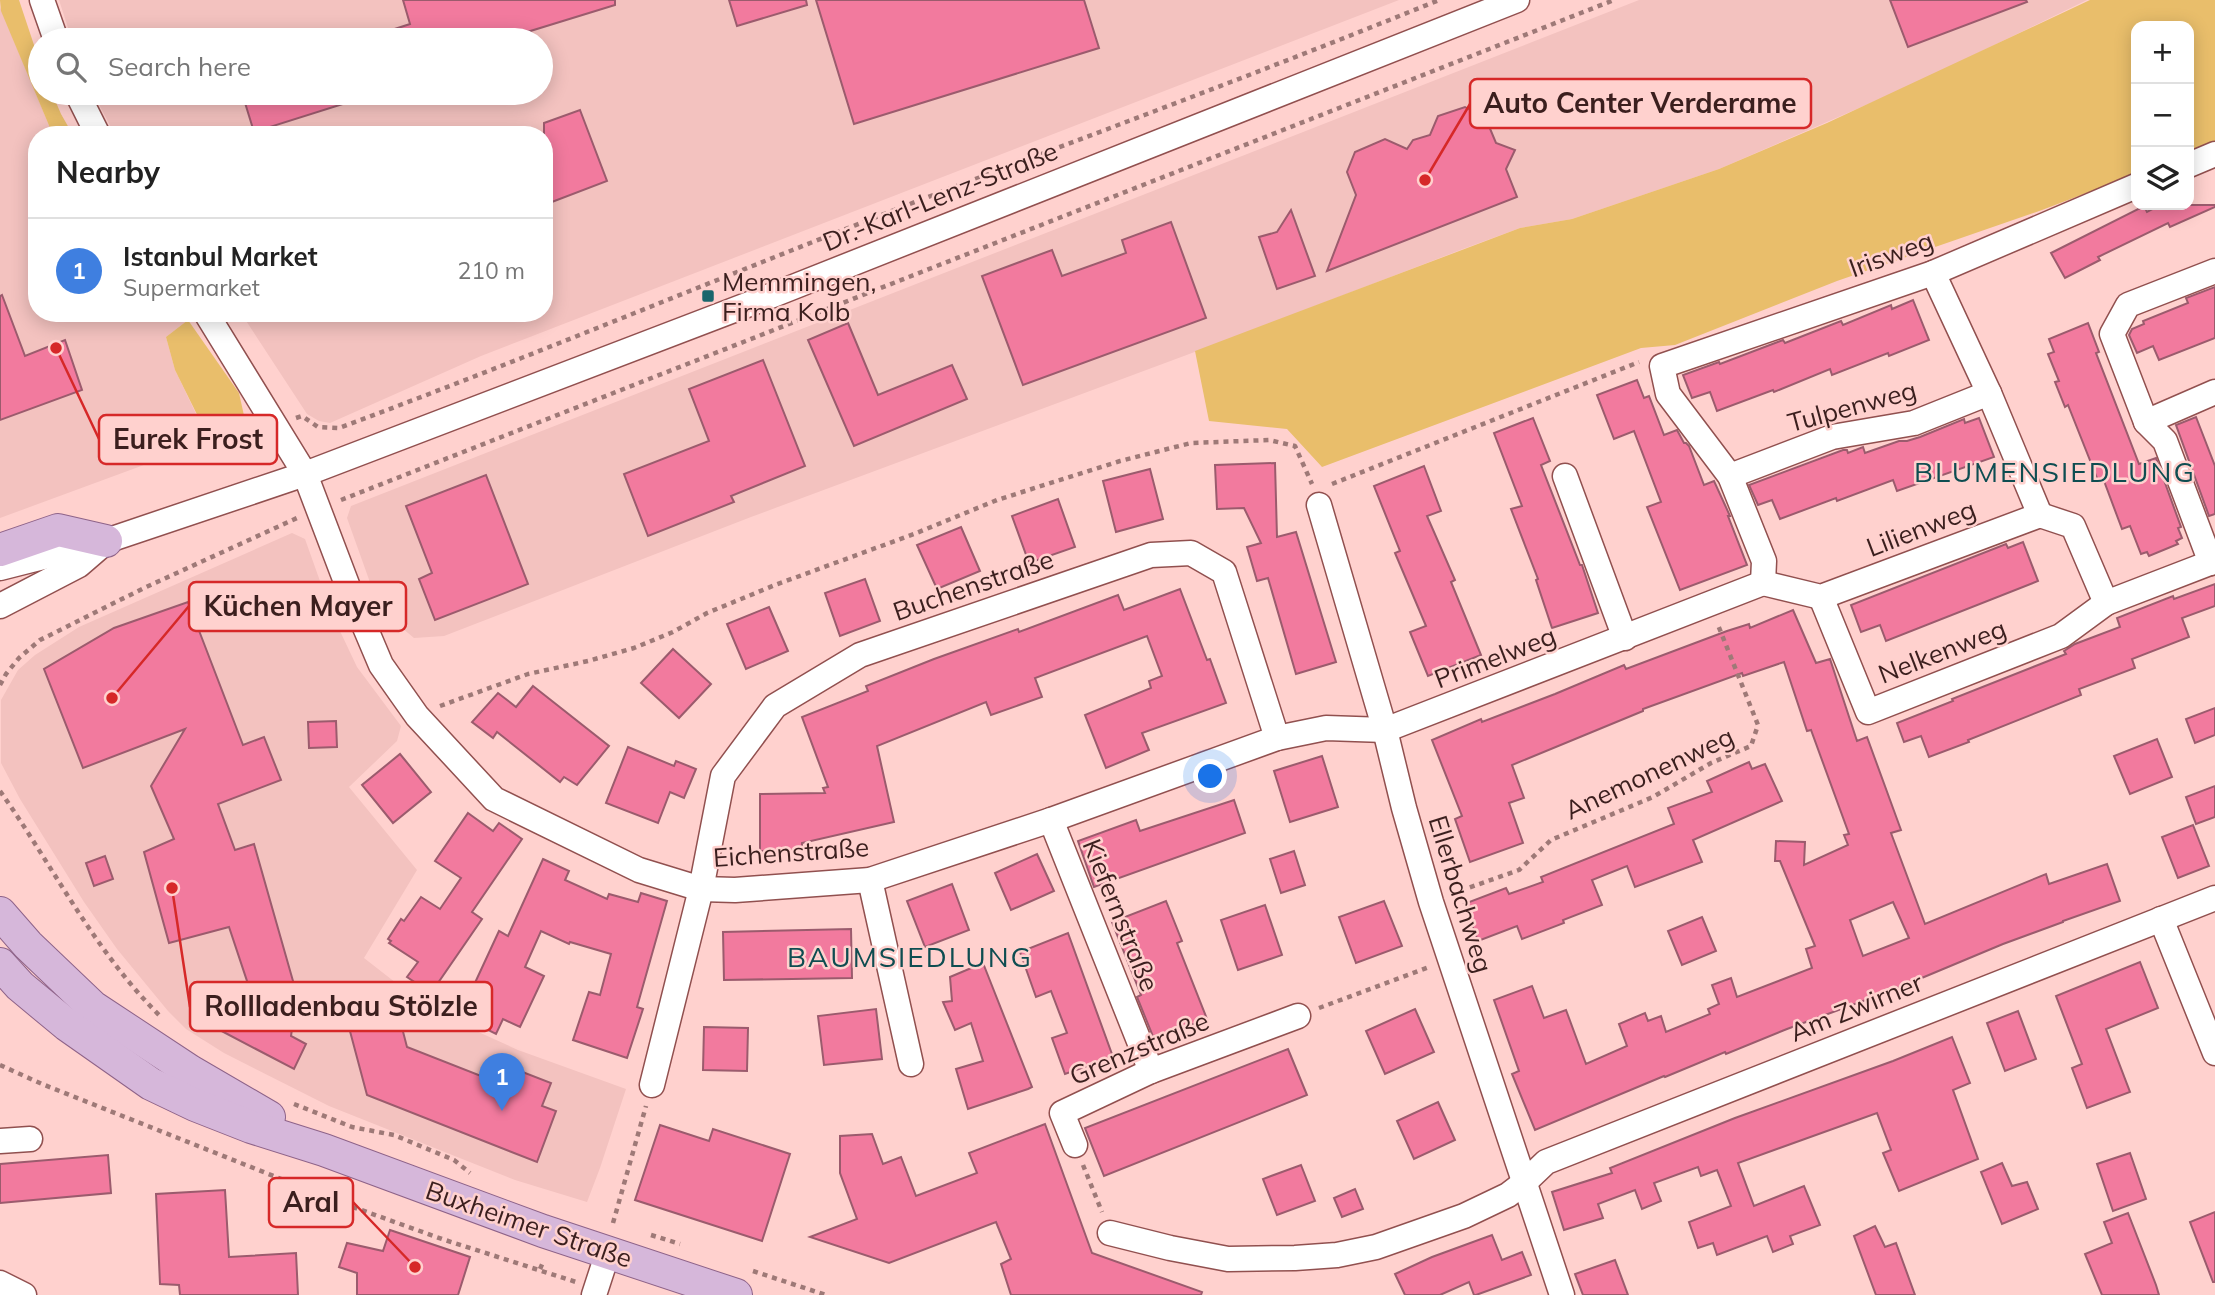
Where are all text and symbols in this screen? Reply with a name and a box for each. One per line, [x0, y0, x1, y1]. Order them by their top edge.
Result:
map controls [2131, 21, 2194, 210]
button: + [2131, 21, 2194, 84]
search box [28, 28, 553, 105]
icon: search [52, 48, 90, 86]
text: Search here [108, 50, 251, 83]
callout: Auto Center Verderame [1470, 79, 1811, 128]
button: − [2131, 84, 2194, 147]
text: Auto Center Verderame [1483, 85, 1797, 120]
street label: Dr.-Karl-Lenz-Straße [818, 134, 1062, 258]
button: layers [2131, 147, 2194, 210]
text: Nearby [56, 153, 160, 191]
street label: Irisweg [1844, 224, 1938, 284]
text: Istanbul Market [123, 240, 318, 273]
text: 1 [72, 256, 86, 285]
text: 210 m [457, 256, 525, 285]
place label: Memmingen, Firma Kolb [722, 265, 877, 328]
text: Supermarket [123, 273, 260, 302]
marker: Memmingen, Firma Kolb [700, 288, 716, 304]
street label: Tulpenweg [1784, 373, 1920, 439]
callout: Eurek Frost [99, 415, 277, 464]
text: Eurek Frost [113, 421, 263, 456]
district label: BLUMENSIEDLUNG [1914, 454, 2196, 489]
street label: Lilienweg [1862, 492, 1980, 564]
street label: Buchenstraße [888, 542, 1058, 628]
callout: Küchen Mayer [189, 582, 406, 631]
text: Küchen Mayer [204, 588, 392, 623]
street label: Nelkenweg [1873, 612, 2011, 690]
street label: Primelweg [1429, 619, 1561, 695]
street label: Anemonenweg [1559, 719, 1739, 827]
your location [1193, 759, 1227, 793]
street label: Ellerbachweg [1421, 811, 1501, 977]
street label: Eichenstraße [712, 830, 870, 874]
street label: Kiefernstraße [1075, 834, 1167, 996]
district label: BAUMSIEDLUNG [787, 939, 1033, 974]
street label: Am Zwirner [1785, 965, 1928, 1049]
callout: Rollladenbau Stölzle [190, 982, 492, 1031]
text: Rollladenbau Stölzle [204, 988, 478, 1023]
street label: Grenzstraße [1064, 1004, 1214, 1092]
pin: 1 [479, 1053, 525, 1111]
street label: Buxheimer Straße [421, 1173, 637, 1275]
callout: Aral [269, 1178, 353, 1227]
text: Aral [283, 1184, 339, 1219]

